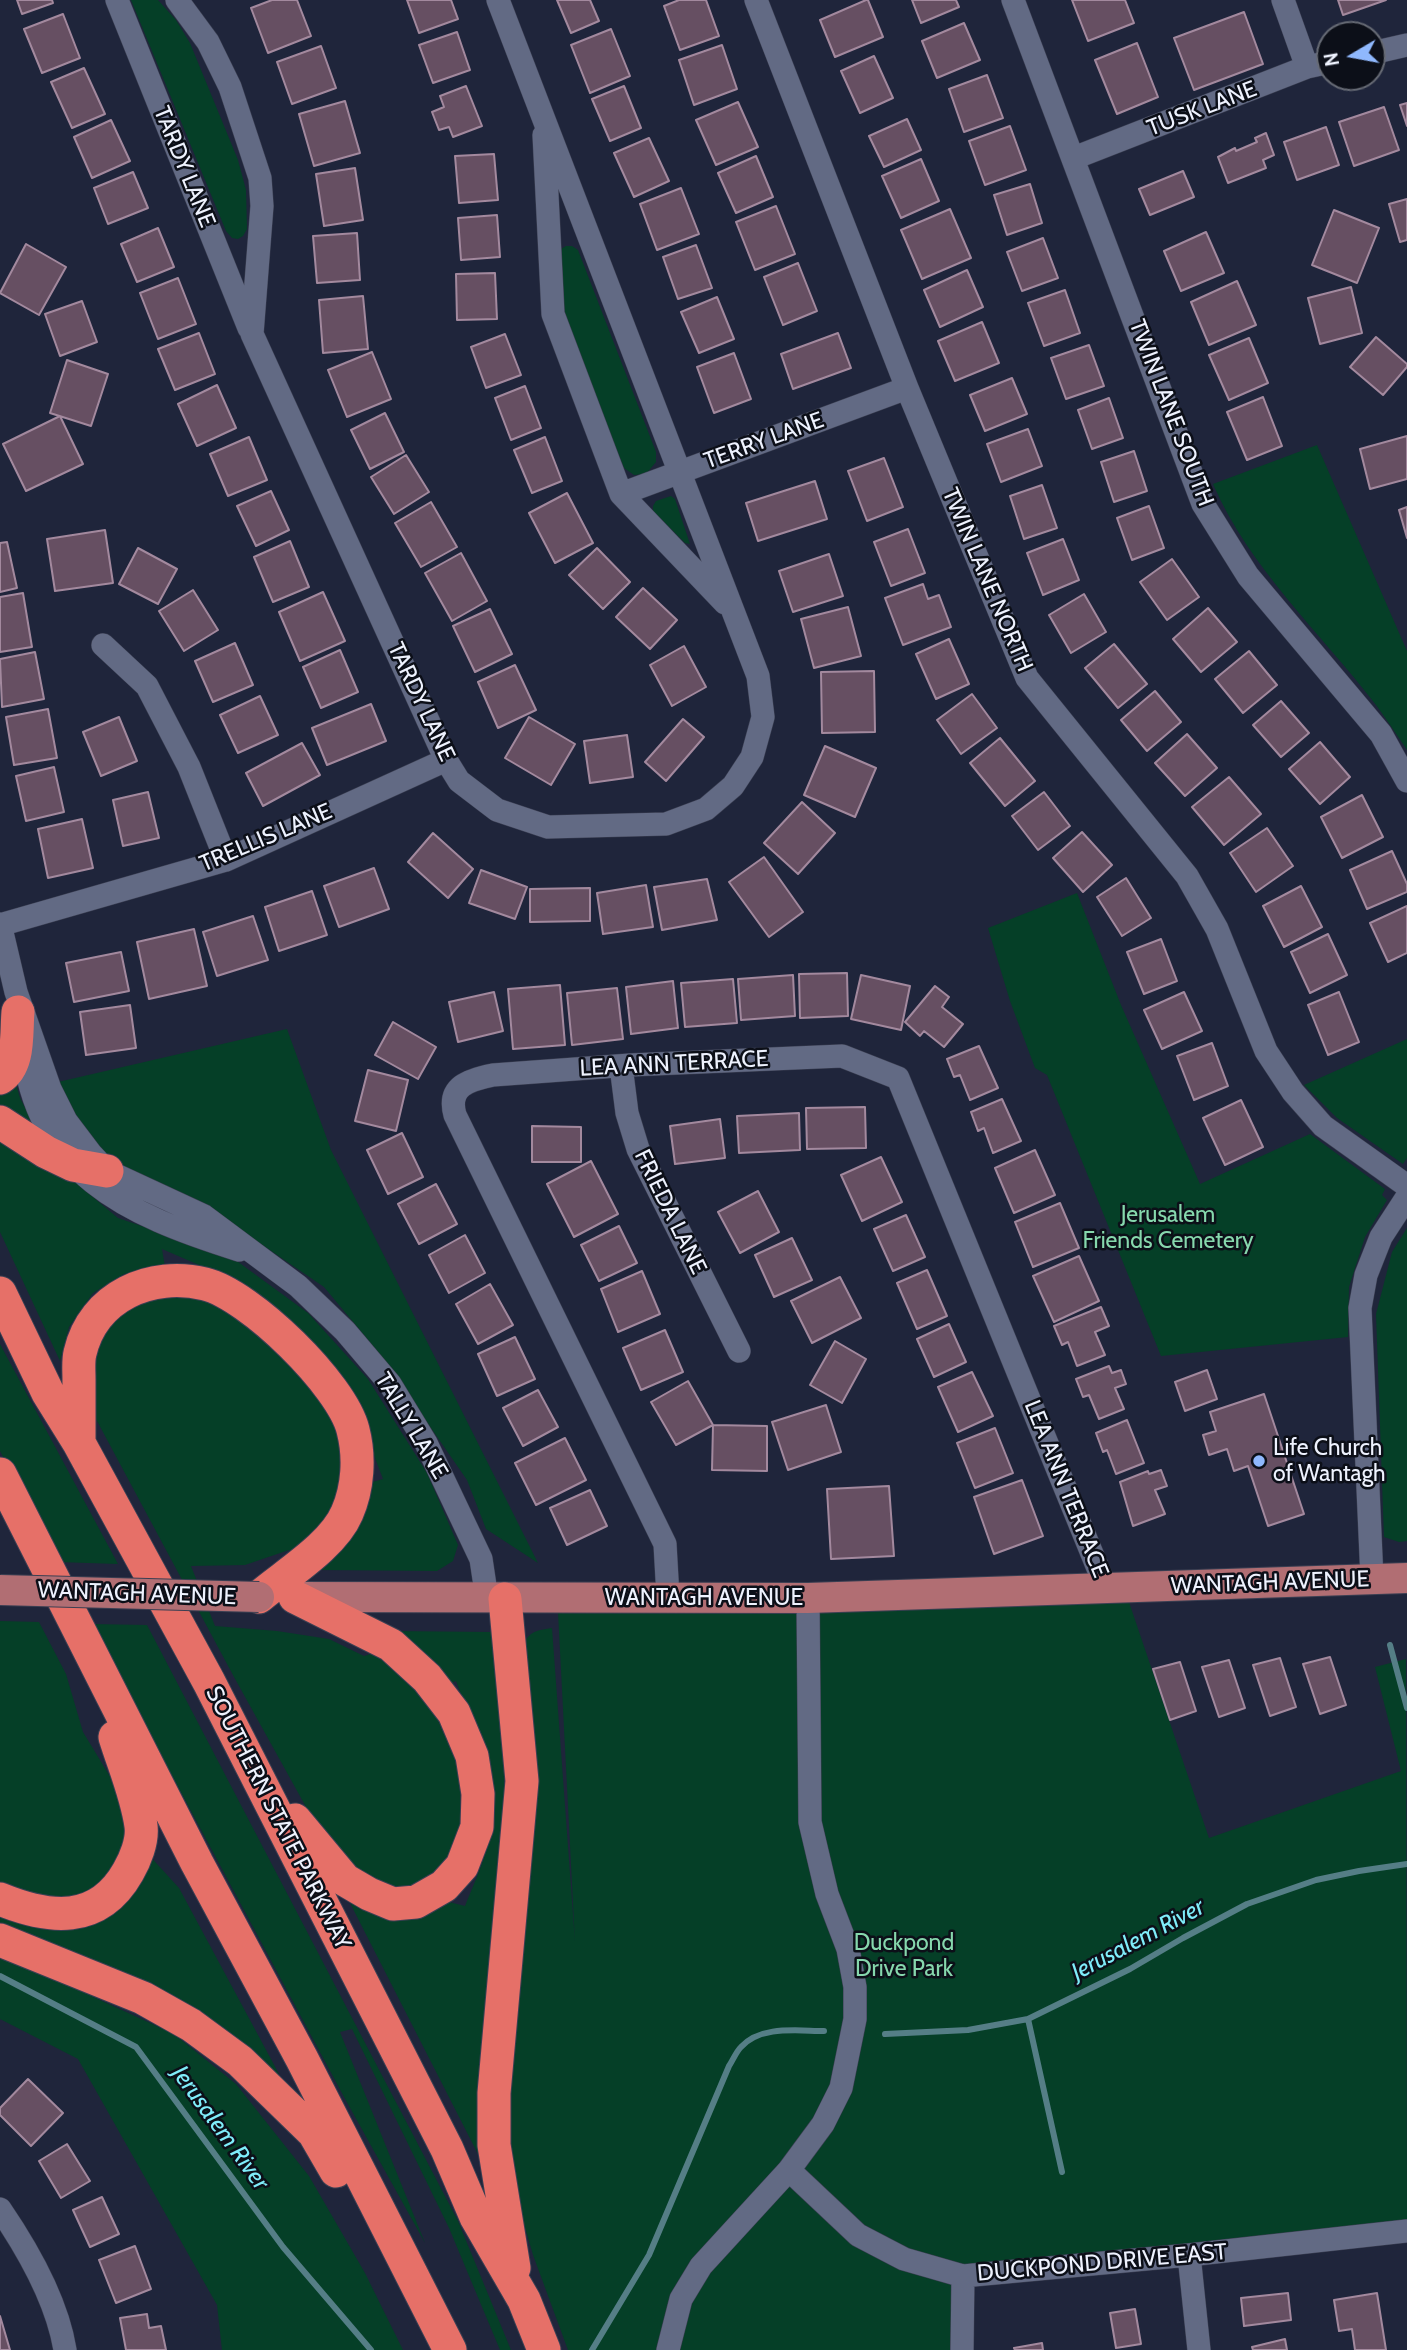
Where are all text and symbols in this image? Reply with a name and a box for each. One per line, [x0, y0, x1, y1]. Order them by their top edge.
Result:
north arrow [1316, 21, 1386, 91]
text: N [1319, 51, 1344, 68]
street label: TUSK LANE [1143, 75, 1261, 143]
street label: TARDY LANE [147, 103, 221, 231]
street label: TWIN LANE SOUTH [1123, 316, 1219, 510]
street label: TERRY LANE [700, 407, 828, 475]
street label: TWIN LANE NORTH [936, 484, 1038, 676]
street label: TARDY LANE [381, 638, 461, 766]
street label: TRELLIS LANE [196, 798, 336, 878]
street label: LEA ANN TERRACE [579, 1045, 769, 1083]
street label: FRIEDA LANE [628, 1145, 712, 1279]
park label: Jerusalem Friends Cemetery [1082, 1201, 1254, 1255]
street label: TALLY LANE [369, 1368, 453, 1484]
street label: LEA ANN TERRACE [1018, 1396, 1114, 1582]
place label: Life Church of Wantagh [1273, 1434, 1386, 1488]
marker: Life Church of Wantagh [1251, 1453, 1267, 1469]
street label: WANTAGH AVENUE [1170, 1566, 1370, 1600]
street label: WANTAGH AVENUE [37, 1577, 237, 1611]
street label: WANTAGH AVENUE [605, 1584, 803, 1612]
street label: SOUTHERN STATE PARKWAY [199, 1682, 357, 1954]
water label: Jerusalem River [1067, 1893, 1209, 1987]
park label: Duckpond Drive Park [854, 1929, 954, 1983]
water label: Jerusalem River [165, 2060, 275, 2196]
street label: DUCKPOND DRIVE EAST [976, 2238, 1228, 2288]

